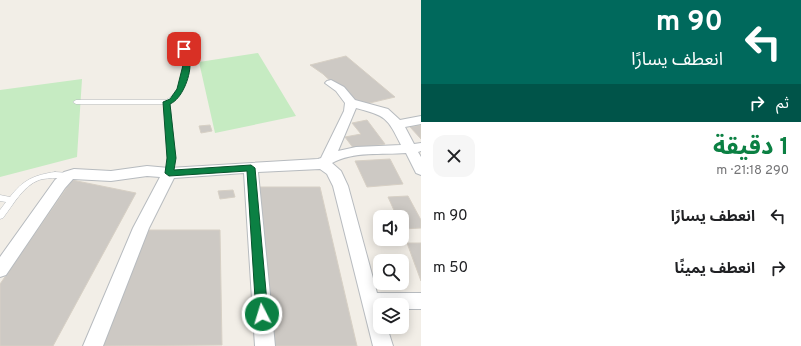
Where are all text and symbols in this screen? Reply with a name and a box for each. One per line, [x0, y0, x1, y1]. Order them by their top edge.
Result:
text: 90 m [656, 5, 723, 41]
icon: left [737, 16, 789, 68]
pin [167, 32, 201, 66]
icon: arrive [173, 38, 195, 60]
text: انعطف يسارًا [631, 49, 723, 72]
icon: right [746, 92, 768, 114]
text: ثم [776, 95, 789, 114]
text: 1 دقيقة [713, 133, 789, 163]
button: close [433, 135, 475, 177]
text: 290 m · 21:18 [716, 163, 789, 179]
icon: left [767, 205, 789, 227]
text: 90 m [433, 207, 468, 226]
text: انعطف يسارًا [671, 208, 755, 227]
map controls [373, 210, 409, 334]
button: sound [373, 210, 409, 246]
button: search [373, 254, 409, 290]
icon: right [767, 257, 789, 279]
text: 50 m [433, 259, 468, 278]
text: انعطف يمينًا [675, 260, 755, 279]
position arrow [241, 293, 283, 335]
button: layers [373, 298, 409, 334]

